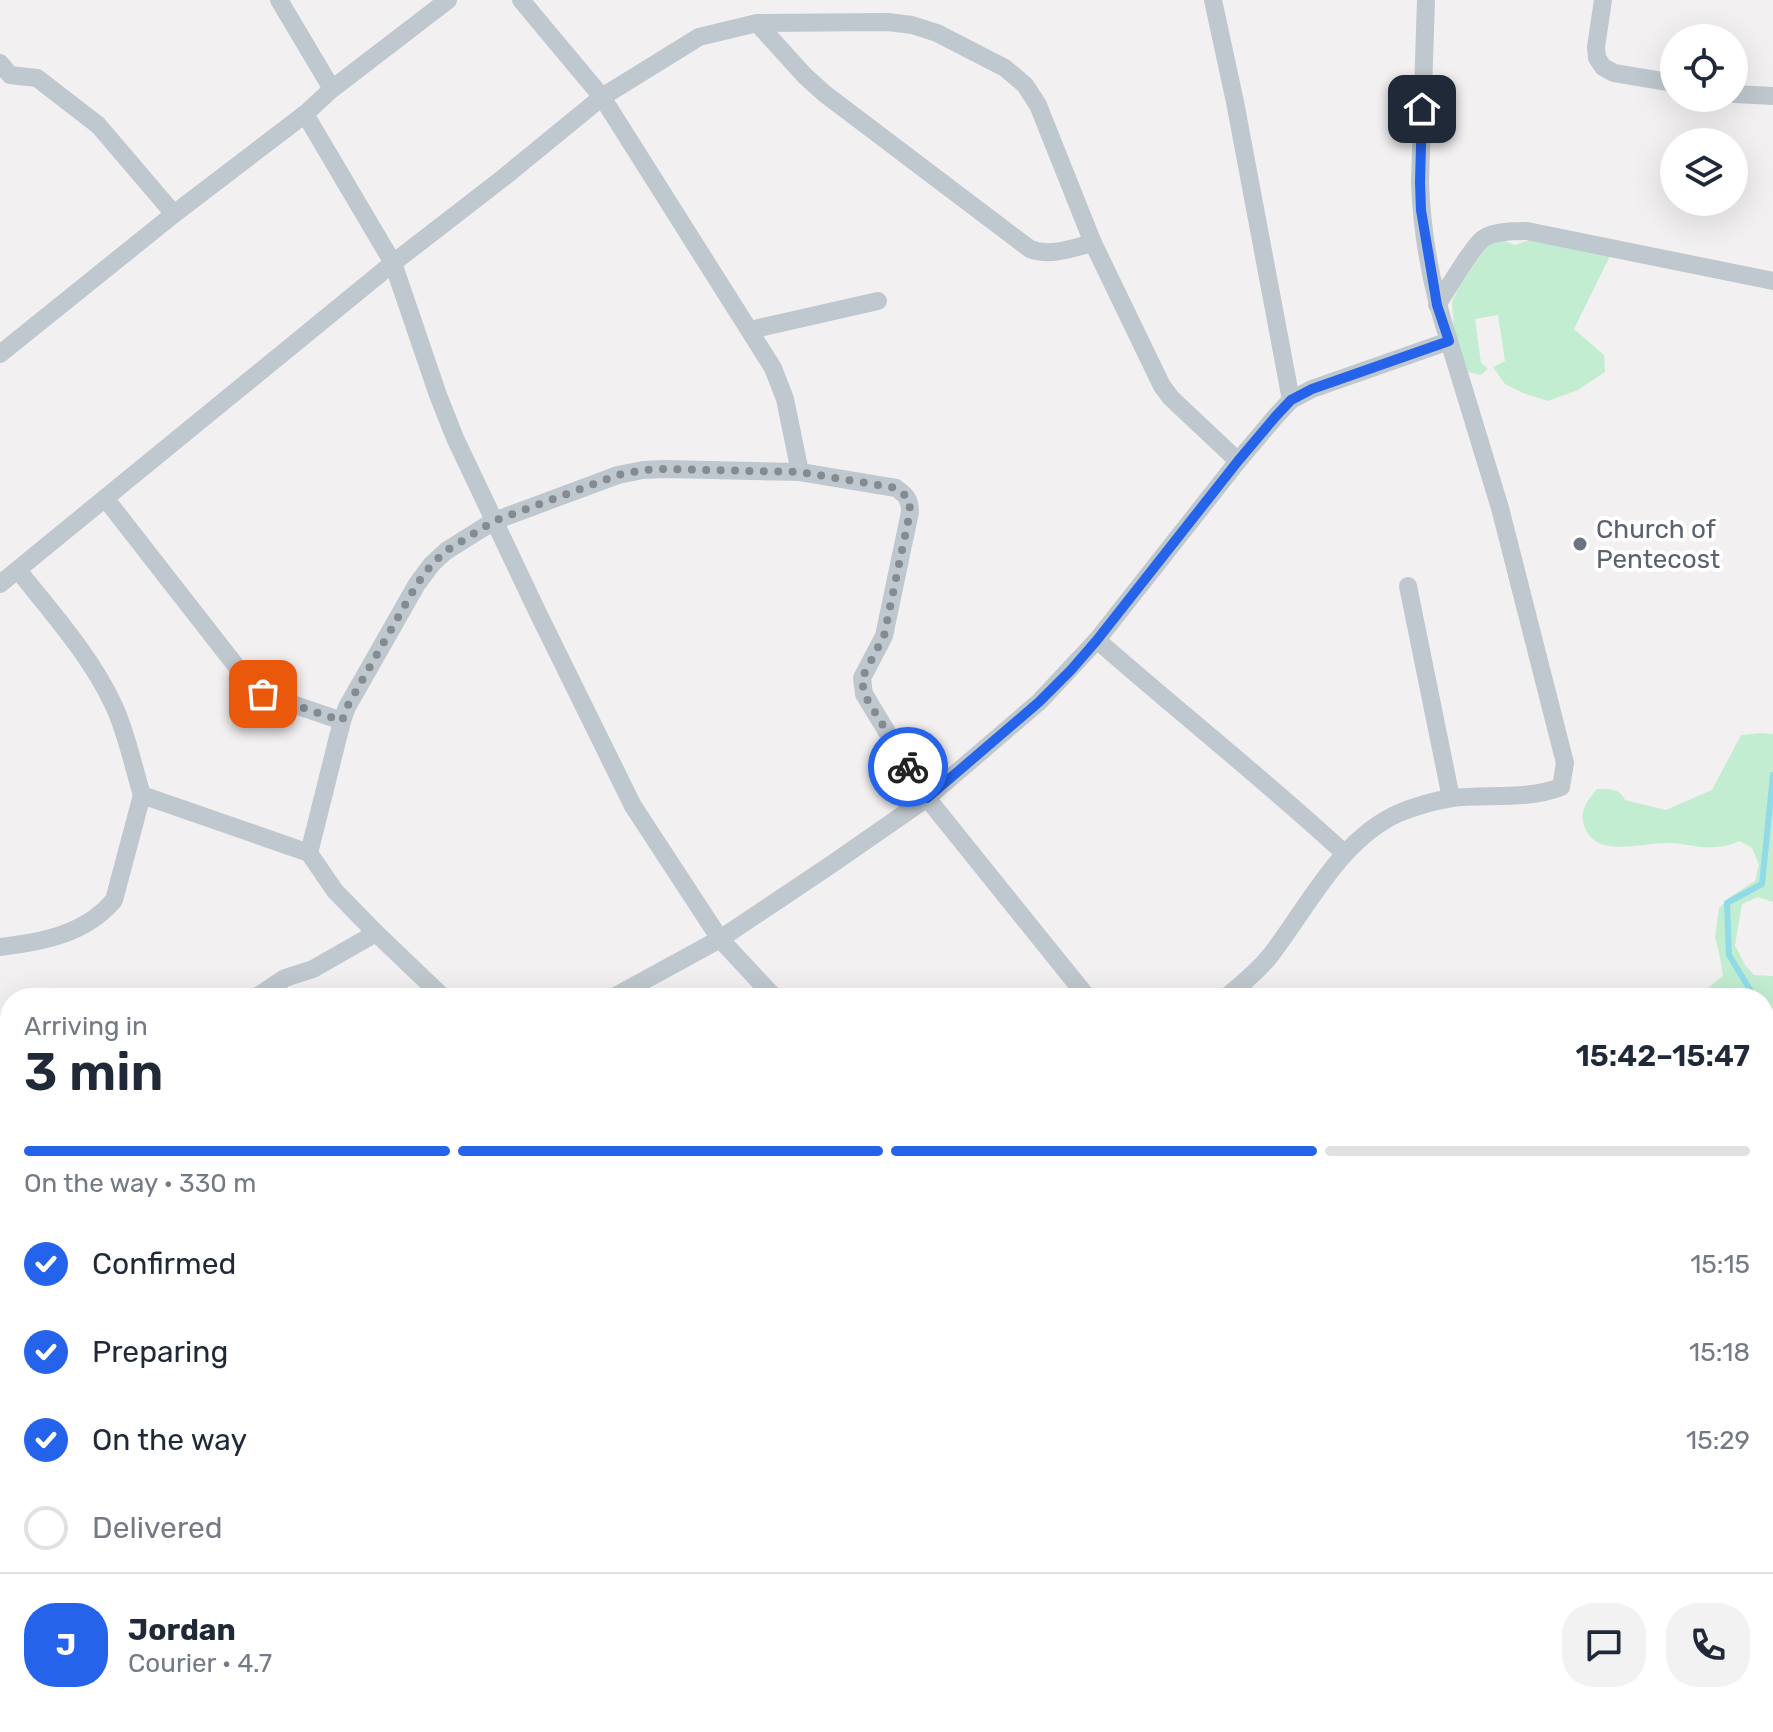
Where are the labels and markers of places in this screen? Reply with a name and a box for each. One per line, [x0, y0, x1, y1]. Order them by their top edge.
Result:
pin [1388, 75, 1456, 143]
place label: Church of Pentecost [1596, 514, 1720, 575]
marker: Church of Pentecost [1571, 535, 1589, 553]
pin [229, 660, 297, 728]

